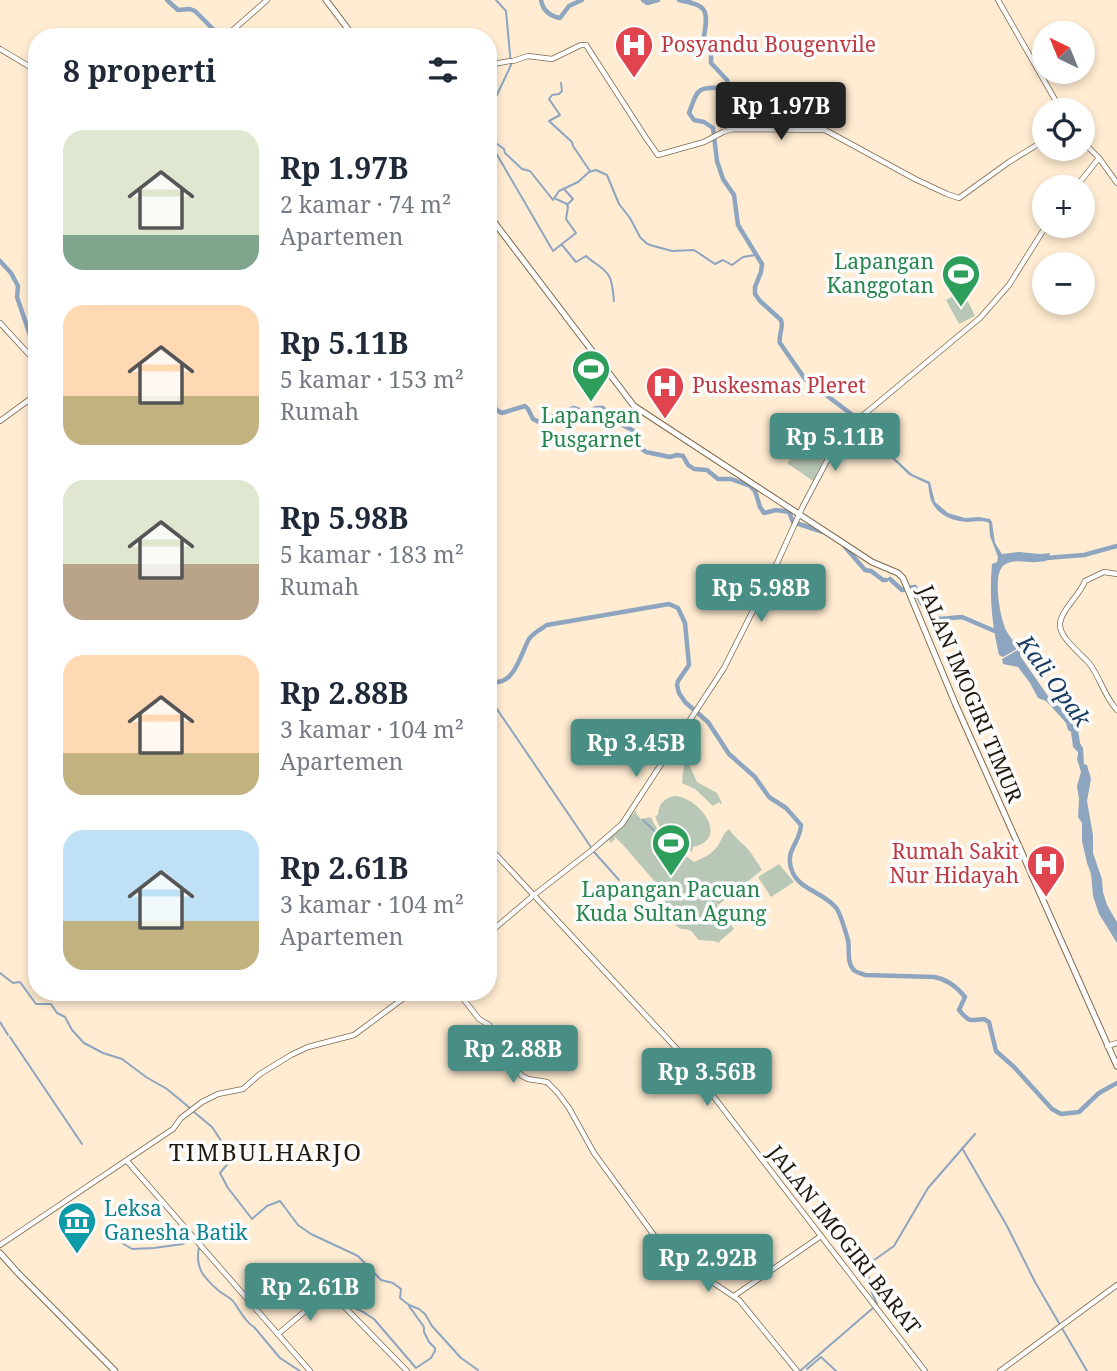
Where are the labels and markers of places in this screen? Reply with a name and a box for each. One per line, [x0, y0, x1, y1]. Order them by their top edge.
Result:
hospital icon: Posyandu Bougenvile [613, 24, 655, 79]
place label: Posyandu Bougenvile [661, 30, 876, 58]
pin: Rp 1.97B [709, 82, 853, 142]
place label: Lapangan Kanggotan [826, 247, 934, 299]
sports icon: Lapangan Kanggotan [940, 253, 982, 308]
sports icon: Lapangan Pusgarnet [570, 348, 612, 403]
hospital icon: Puskesmas Pleret [644, 365, 686, 420]
place label: Puskesmas Pleret [692, 371, 866, 399]
place label: Lapangan Pusgarnet [541, 401, 641, 453]
pin: Rp 5.11B [763, 414, 907, 473]
pin: Rp 5.98B [689, 564, 833, 624]
pin: Rp 3.45B [564, 720, 708, 779]
sports icon: Lapangan Pacuan Kuda Sultan Agung [650, 822, 692, 877]
place label: Rumah Sakit Nur Hidayah [890, 837, 1019, 889]
hospital icon: Rumah Sakit Nur Hidayah [1025, 843, 1067, 898]
place label: Lapangan Pacuan Kuda Sultan Agung [575, 875, 767, 927]
pin: Rp 2.88B [441, 1026, 585, 1085]
pin: Rp 3.56B [635, 1048, 779, 1108]
place label: Leksa Ganesha Batik [104, 1194, 248, 1246]
museum icon: Leksa Ganesha Batik [56, 1200, 98, 1255]
pin: Rp 2.92B [636, 1234, 780, 1294]
pin: Rp 2.61B [238, 1264, 382, 1323]

